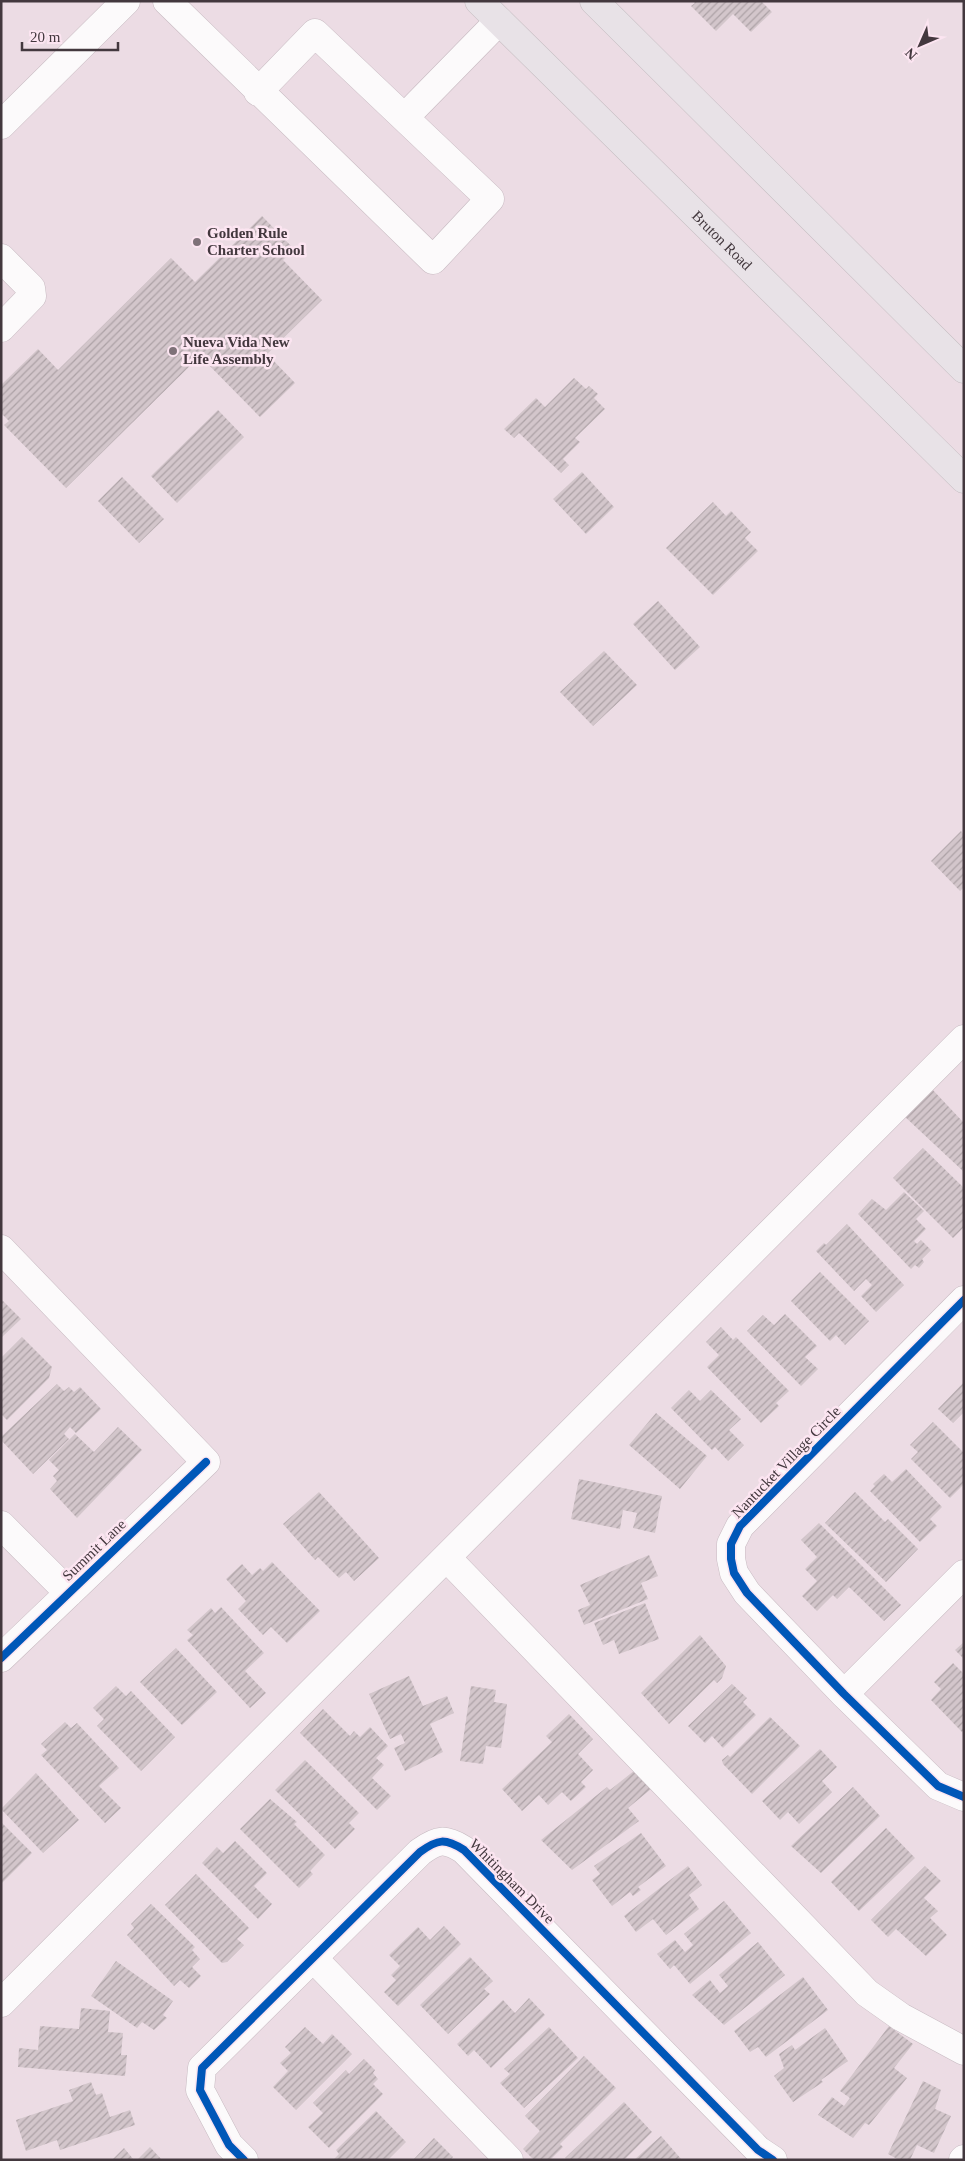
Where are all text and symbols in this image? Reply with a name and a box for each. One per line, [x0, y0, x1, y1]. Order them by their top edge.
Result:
scale bar [22, 20, 119, 52]
north arrow [895, 20, 945, 70]
text: 20 m [30, 29, 61, 45]
text: N [902, 45, 920, 63]
street label: Bruton Road [689, 208, 755, 273]
place label: Golden Rule Charter School [207, 225, 305, 258]
marker: Golden Rule Charter School [191, 236, 203, 248]
place label: Nueva Vida New Life Assembly [183, 334, 290, 367]
marker: Nueva Vida New Life Assembly [167, 345, 179, 357]
street label: Nantucket Village Circle [729, 1403, 844, 1521]
street label: Summit Lane [59, 1516, 129, 1584]
street label: Whitingham Drive [466, 1835, 558, 1927]

